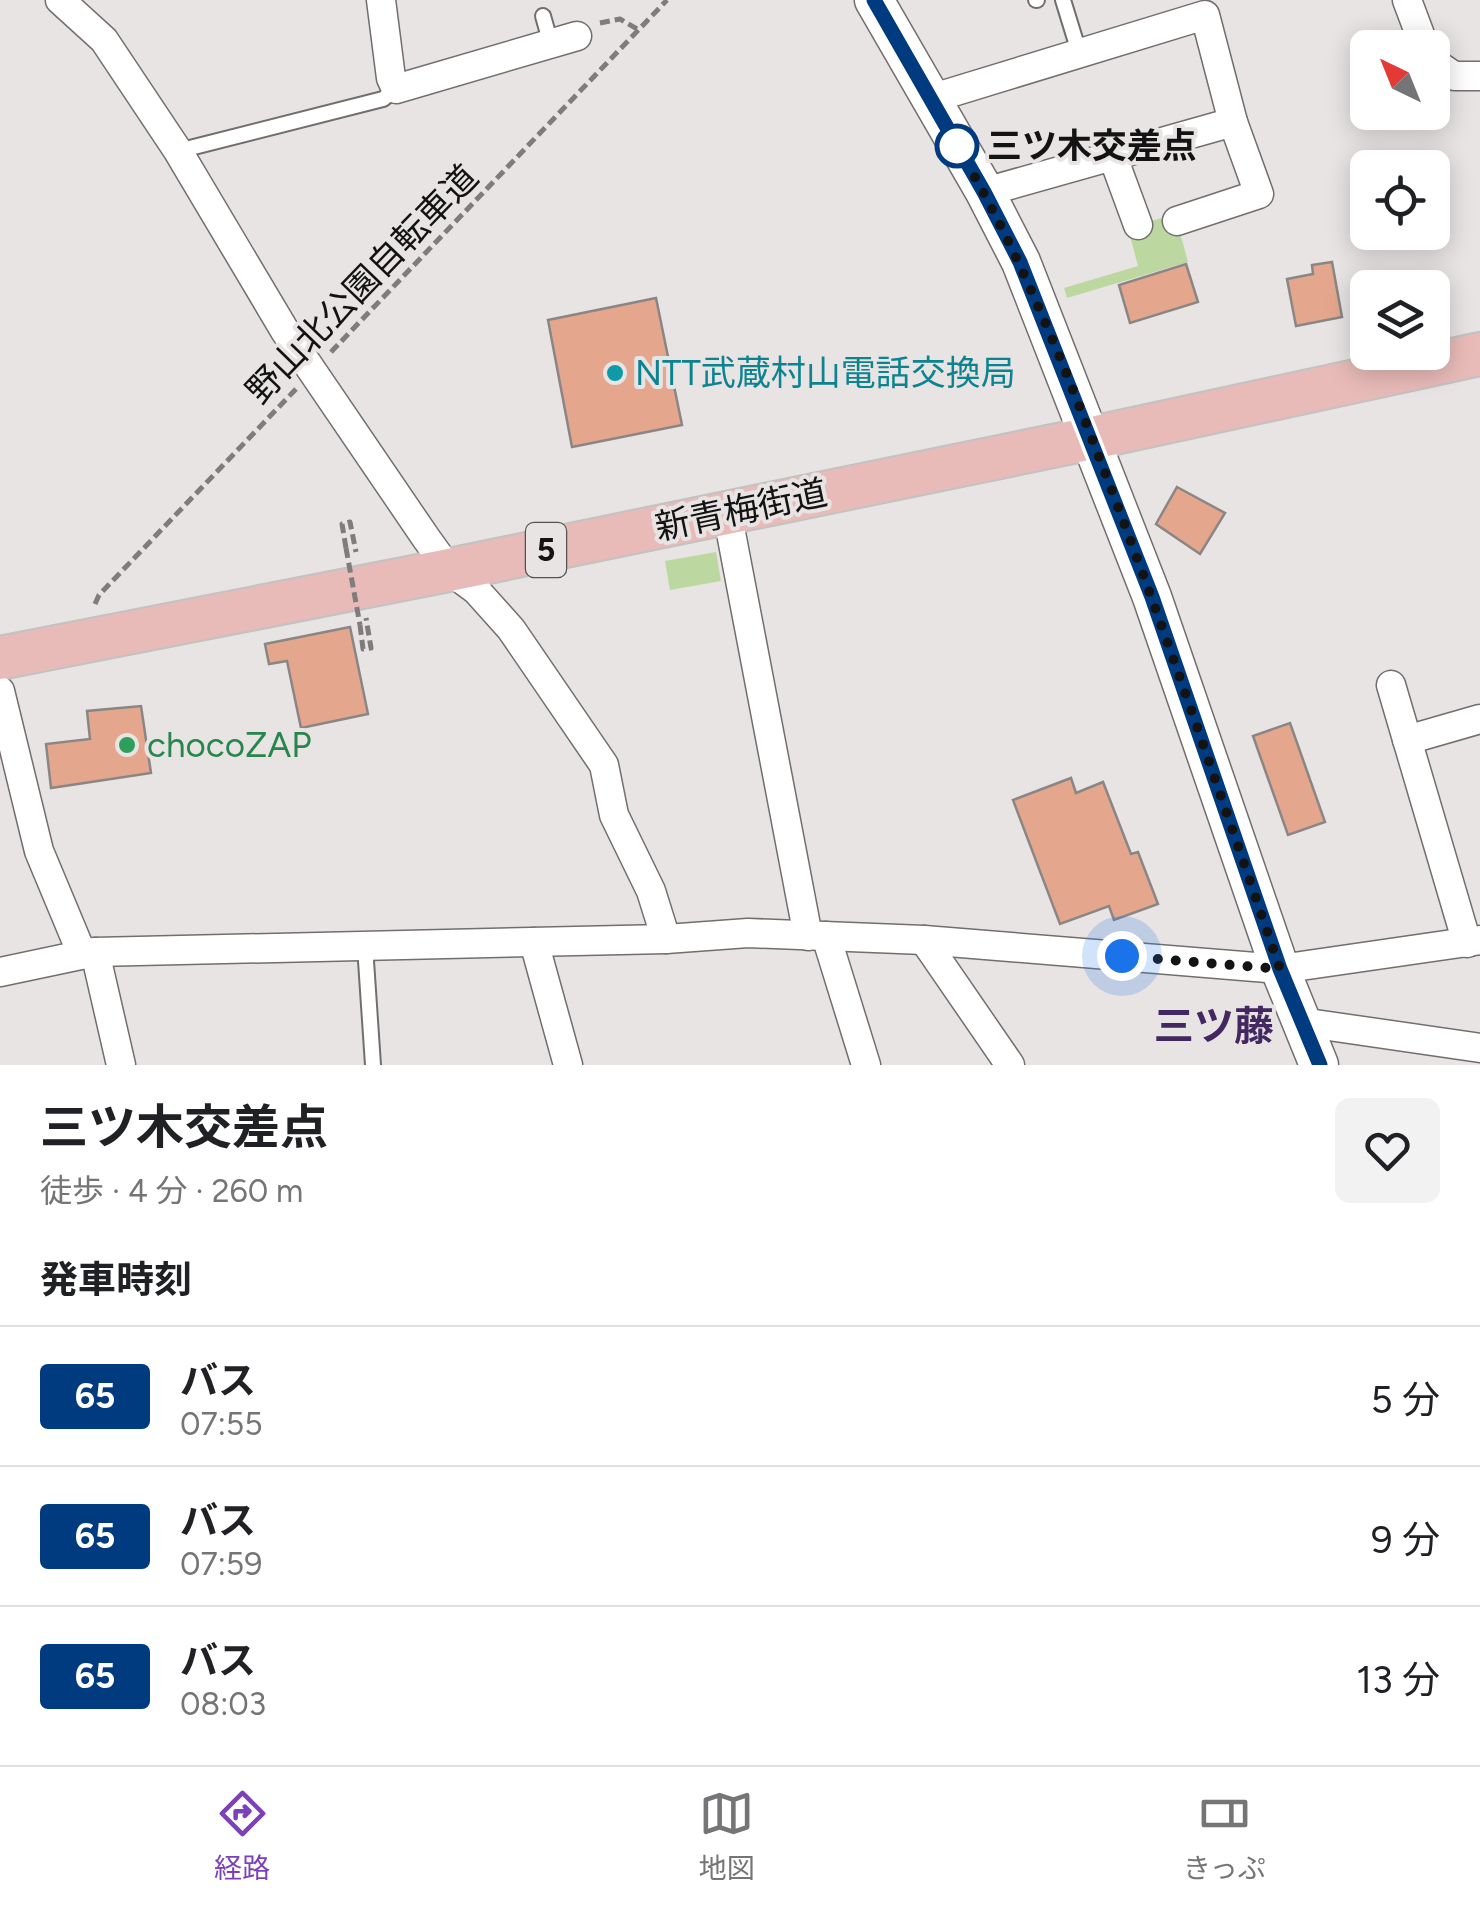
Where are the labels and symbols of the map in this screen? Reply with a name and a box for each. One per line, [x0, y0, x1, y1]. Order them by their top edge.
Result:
north arrow [1350, 30, 1450, 130]
marker: 三ツ木交差点 [936, 125, 978, 167]
place label: 三ツ木交差点 [987, 125, 1197, 167]
street label: 野山北公園自転車道 [237, 156, 487, 412]
place label: NTT武蔵村山電話交換局 [635, 352, 1016, 394]
marker: NTT武蔵村山電話交換局 [604, 362, 626, 384]
street label: 新青梅街道 [651, 471, 831, 549]
road number: 5 [526, 523, 566, 577]
place label: chocoZAP [147, 724, 311, 766]
marker: chocoZAP [116, 734, 138, 756]
your location [1097, 931, 1147, 981]
district label: 三ツ藤 [1154, 1002, 1274, 1050]

